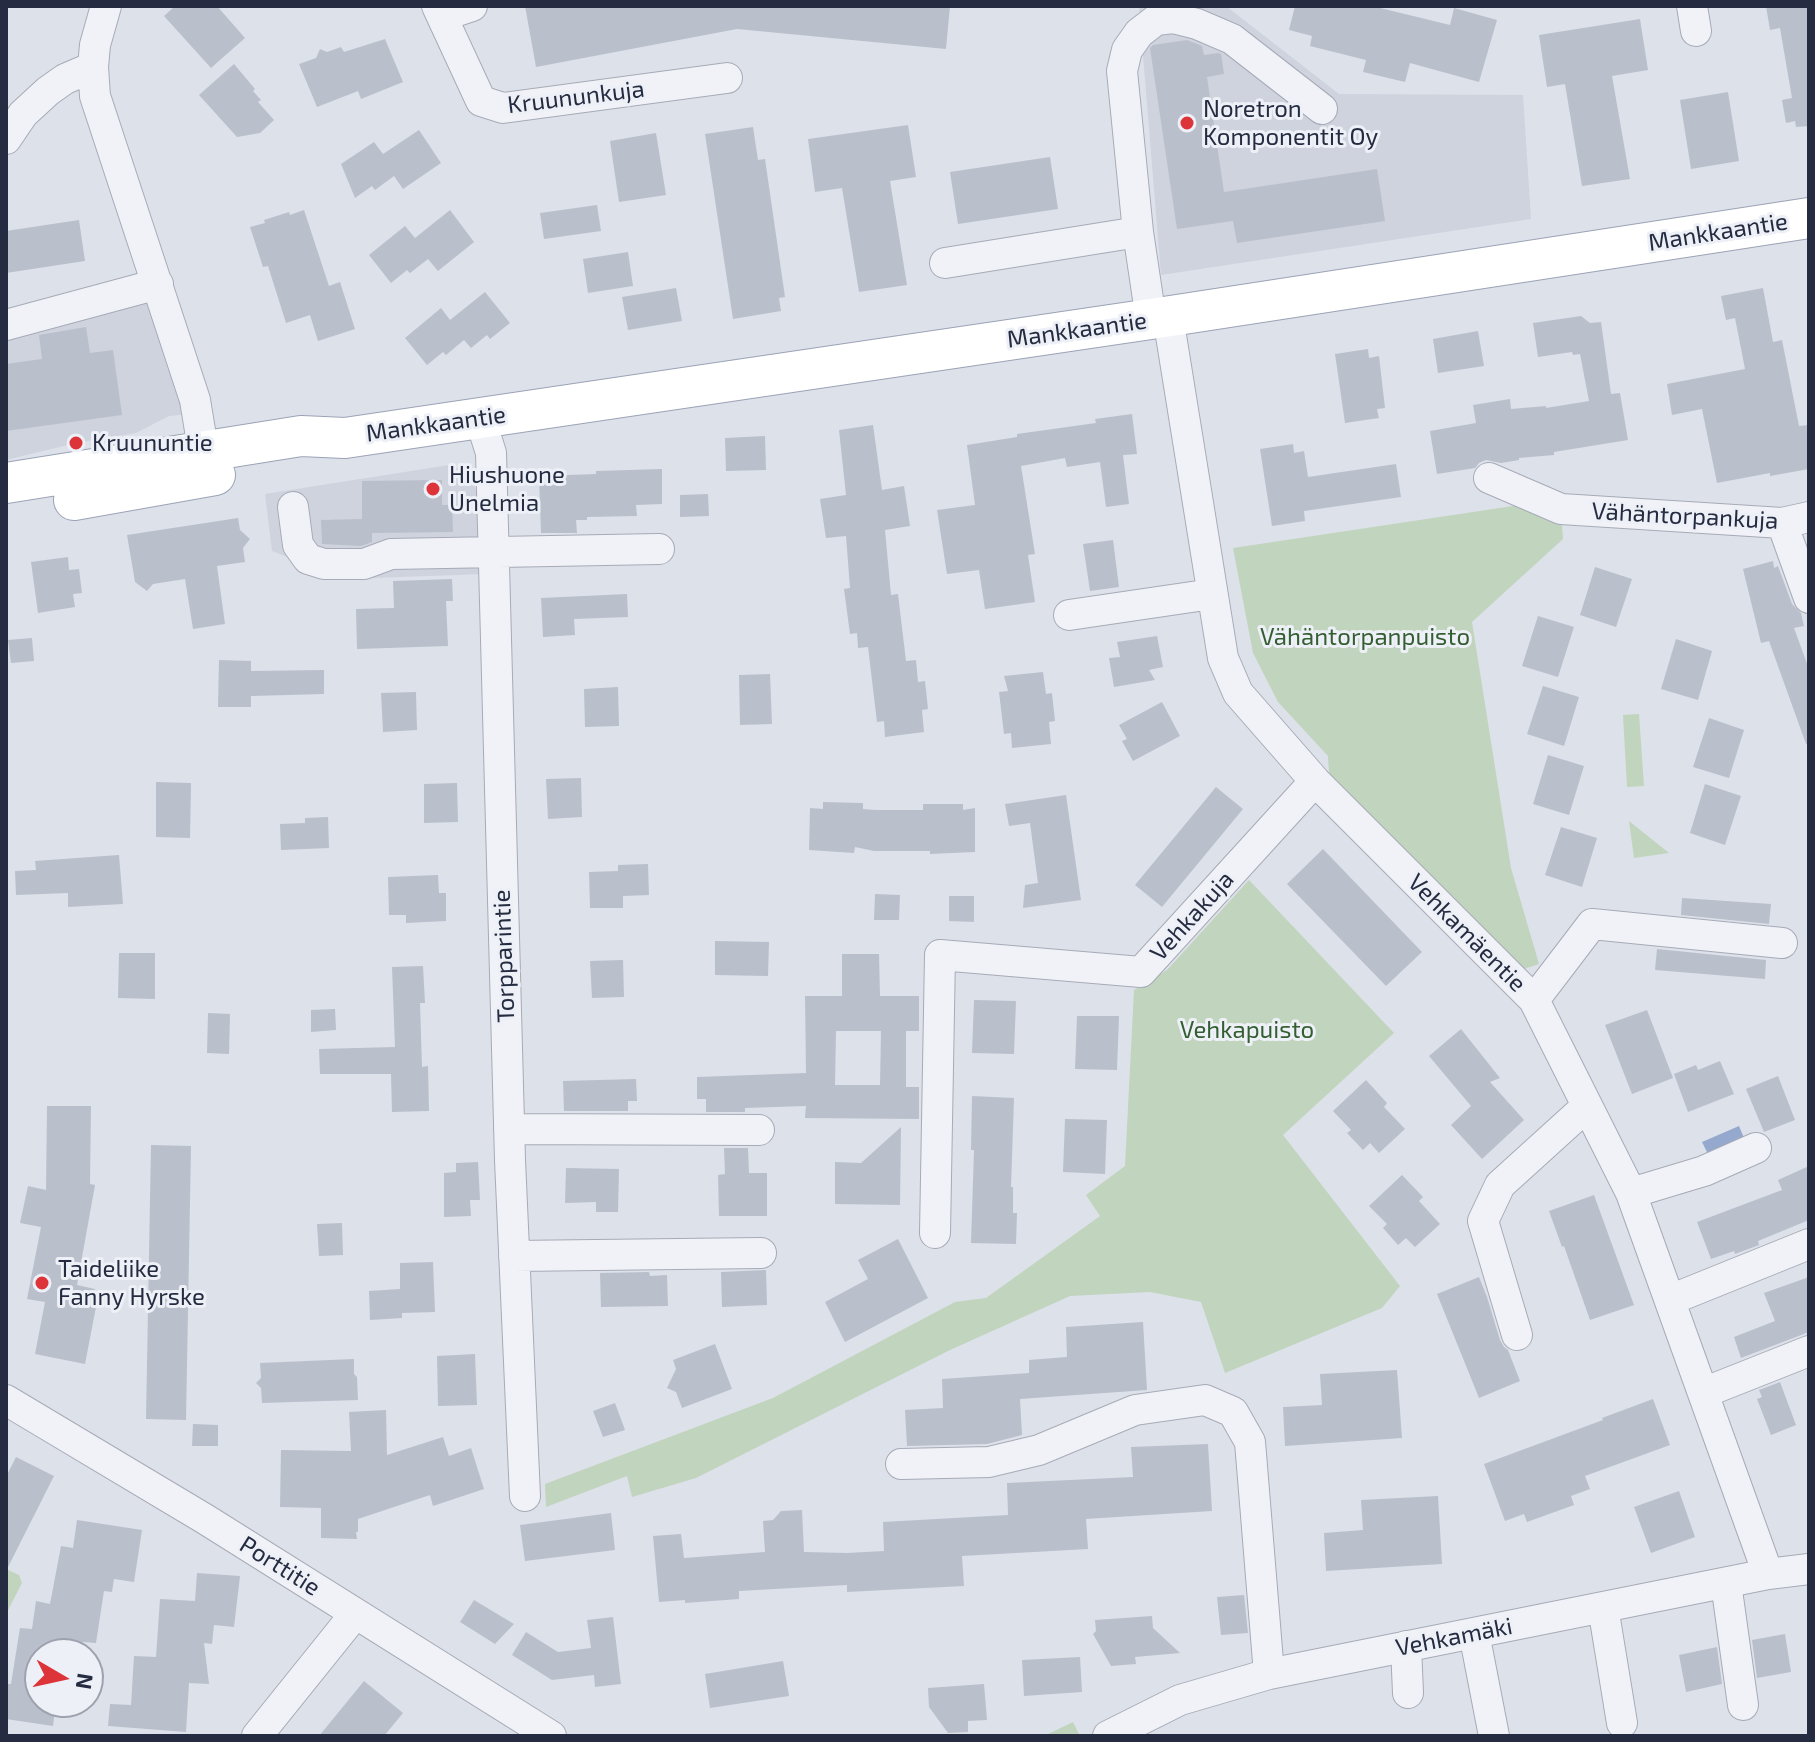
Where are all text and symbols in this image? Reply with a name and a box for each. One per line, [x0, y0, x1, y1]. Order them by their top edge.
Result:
street label: Kruununkuja [506, 74, 646, 120]
place label: Noretron Komponentit Oy [1203, 95, 1378, 151]
marker: Noretron Komponentit Oy [1178, 114, 1196, 132]
street label: Mankkaantie [1646, 207, 1790, 257]
street label: Mankkaantie [1005, 306, 1149, 354]
street label: Mankkaantie [364, 400, 508, 448]
place label: Kruununtie [92, 429, 213, 457]
marker: Kruununtie [67, 434, 85, 452]
place label: Hiushuone Unelmia [449, 461, 565, 517]
marker: Hiushuone Unelmia [424, 480, 442, 498]
street label: Vähäntorpankuja [1591, 497, 1779, 535]
park label: Vähäntorpanpuisto [1260, 623, 1470, 651]
street label: Vehkakuja [1144, 865, 1240, 967]
street label: Vehkamäentie [1402, 868, 1532, 998]
street label: Torpparintie [487, 889, 521, 1023]
park label: Vehkapuisto [1180, 1016, 1314, 1044]
place label: Taideliike Fanny Hyrske [58, 1255, 205, 1311]
marker: Taideliike Fanny Hyrske [33, 1274, 51, 1292]
street label: Porttitie [234, 1530, 326, 1602]
street label: Vehkamäki [1393, 1612, 1515, 1662]
north arrow [24, 1638, 104, 1718]
text: N [72, 1672, 100, 1691]

